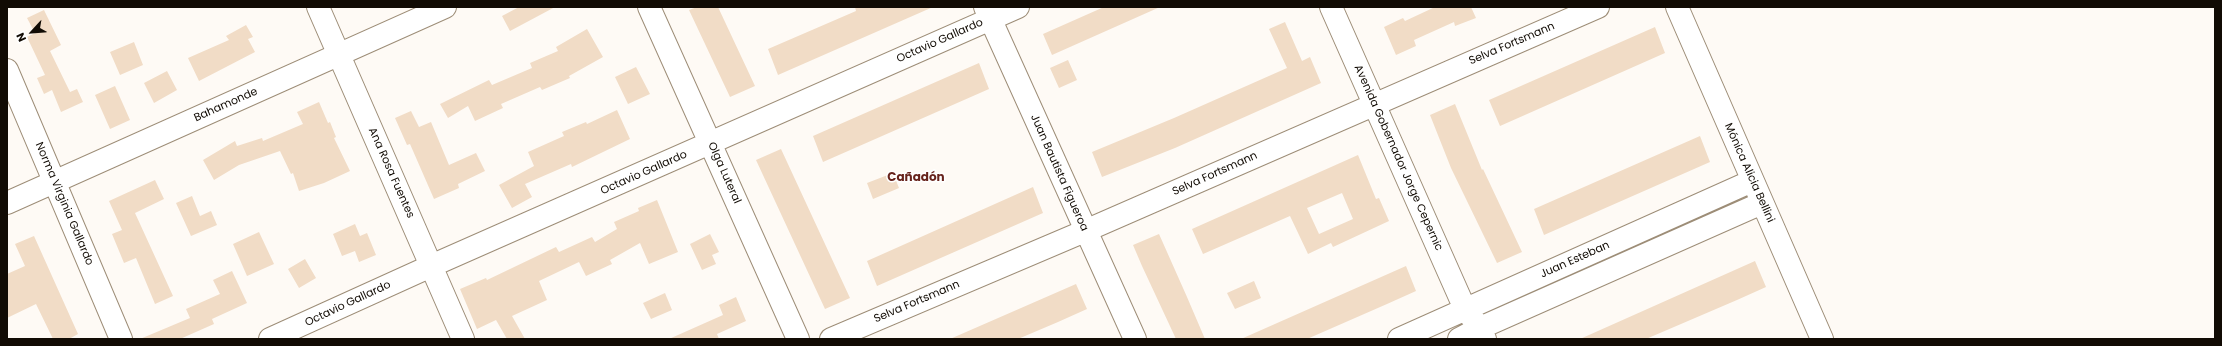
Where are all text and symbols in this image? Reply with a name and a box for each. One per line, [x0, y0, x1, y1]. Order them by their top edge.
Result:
north arrow [12, 12, 52, 52]
street label: Octavio Gallardo [895, 16, 985, 66]
street label: Selva Fortsmann [1467, 20, 1557, 68]
text: N [12, 30, 30, 44]
street label: Avenida Gobernador Jorge Cepernic [1351, 63, 1445, 253]
street label: Bahamonde [192, 85, 260, 125]
street label: Juan Bautista Figueroa [1027, 113, 1091, 233]
street label: Mónica Alicia Bellini [1721, 121, 1777, 225]
street label: Ana Rosa Fuentes [365, 126, 417, 220]
street label: Norma Virginia Gallardo [32, 140, 96, 268]
street label: Olga Luteral [705, 140, 743, 206]
street label: Octavio Gallardo [599, 148, 689, 198]
street label: Selva Fortsmann [1170, 149, 1260, 199]
district label: Cañadón [887, 171, 945, 185]
street label: Juan Esteban [1538, 239, 1612, 281]
street label: Octavio Gallardo [303, 278, 393, 330]
street label: Selva Fortsmann [872, 278, 962, 326]

